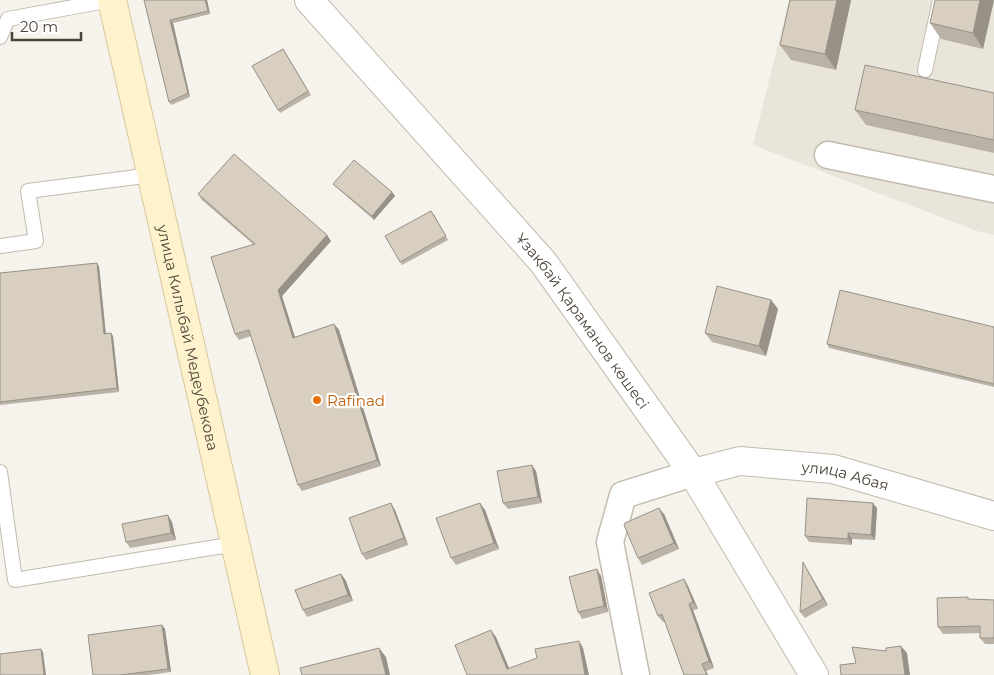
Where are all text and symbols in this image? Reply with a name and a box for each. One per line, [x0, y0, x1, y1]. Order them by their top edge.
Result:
scale bar [12, 10, 81, 42]
text: 20 m [20, 17, 58, 36]
street label: улица Килыбай Медеубекова [153, 222, 223, 452]
street label: Ұзақбай Қараманов көшесі [512, 229, 654, 412]
place label: Rafinad [327, 391, 385, 410]
marker: Rafinad [311, 394, 323, 406]
street label: улица Абая [800, 457, 891, 494]

